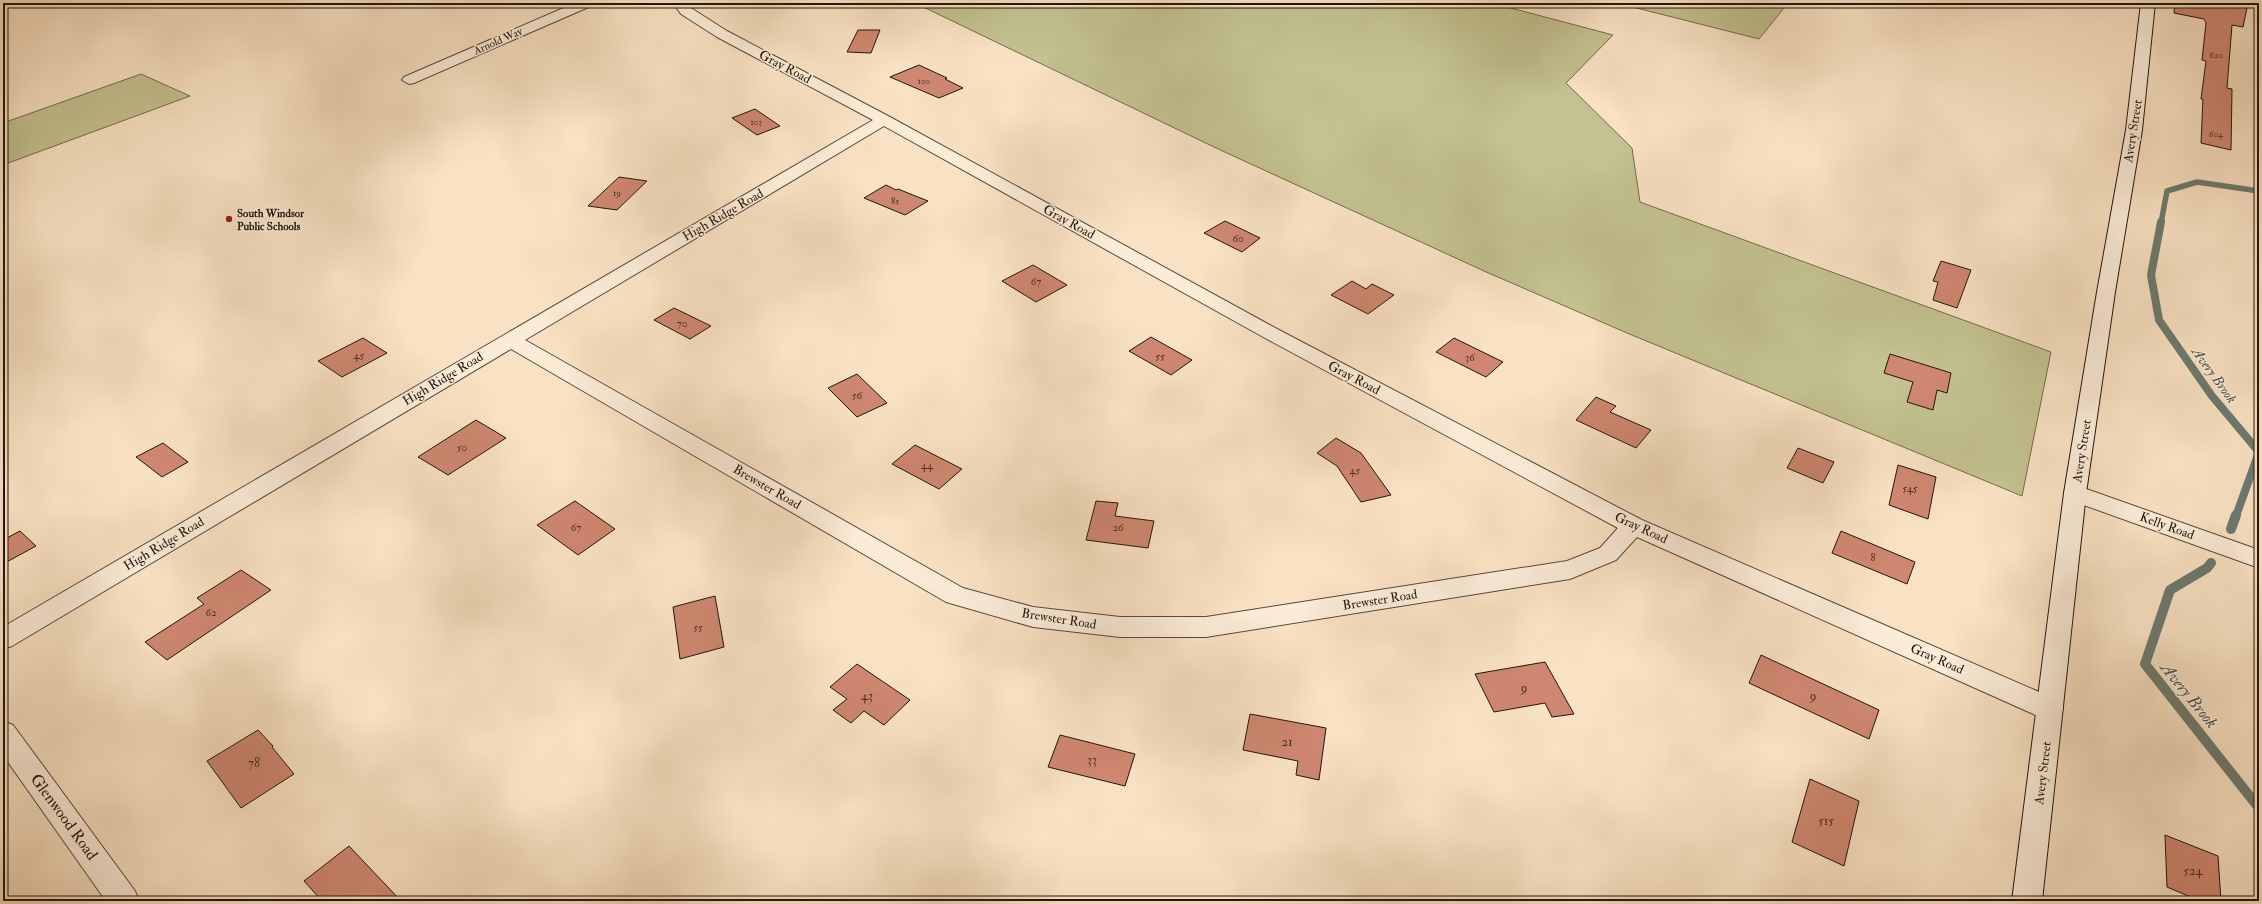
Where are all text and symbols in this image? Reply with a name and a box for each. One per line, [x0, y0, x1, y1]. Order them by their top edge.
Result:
street label: Arnold Way [471, 24, 525, 59]
street label: Gray Road [756, 47, 814, 89]
house number: 620 [2209, 50, 2223, 61]
house number: 100 [918, 76, 931, 87]
street label: Avery Street [2120, 98, 2147, 165]
house number: 103 [750, 117, 762, 128]
house number: 604 [2209, 129, 2224, 140]
street label: High Ridge Road [680, 185, 767, 245]
house number: 19 [613, 188, 621, 199]
house number: 85 [891, 196, 899, 207]
street label: Gray Road [1040, 201, 1098, 244]
place label: South Windsor Public Schools [237, 207, 305, 233]
marker: South Windsor Public Schools [224, 214, 234, 224]
house number: 60 [1232, 232, 1244, 245]
house number: 67 [1031, 275, 1041, 288]
house number: 70 [677, 317, 688, 330]
water label: Avery Brook [2187, 342, 2240, 407]
street label: High Ridge Road [400, 348, 487, 409]
house number: 45 [354, 349, 365, 362]
house number: 55 [1155, 350, 1165, 363]
house number: 36 [1465, 351, 1476, 364]
street label: Gray Road [1325, 358, 1383, 400]
house number: 56 [852, 389, 864, 402]
street label: Avery Street [2069, 418, 2096, 485]
house number: 50 [457, 441, 468, 454]
house number: 44 [921, 459, 934, 472]
street label: Brewster Road [730, 461, 804, 513]
house number: 45 [1350, 464, 1361, 477]
house number: 545 [1902, 482, 1918, 495]
street label: Gray Road [1612, 509, 1671, 548]
street label: Kelly Road [2137, 509, 2197, 544]
street label: High Ridge Road [121, 513, 208, 574]
house number: 67 [571, 521, 581, 534]
house number: 26 [1112, 521, 1125, 534]
house number: 8 [1870, 551, 1876, 564]
street label: Brewster Road [1341, 586, 1419, 614]
street label: Brewster Road [1020, 605, 1098, 633]
house number: 62 [205, 606, 217, 619]
house number: 55 [693, 621, 703, 634]
street label: Gray Road [1907, 640, 1967, 679]
water label: Avery Brook [2155, 656, 2222, 732]
house number: 9 [1520, 680, 1527, 696]
house number: 43 [861, 688, 873, 704]
house number: 9 [1809, 688, 1816, 704]
house number: 21 [1281, 734, 1293, 750]
street label: Avery Street [2031, 741, 2056, 807]
house number: 33 [1087, 752, 1097, 768]
house number: 78 [248, 755, 260, 771]
street label: Glenwood Road [26, 770, 102, 864]
house number: 515 [1818, 813, 1834, 829]
house number: 524 [2183, 863, 2204, 879]

